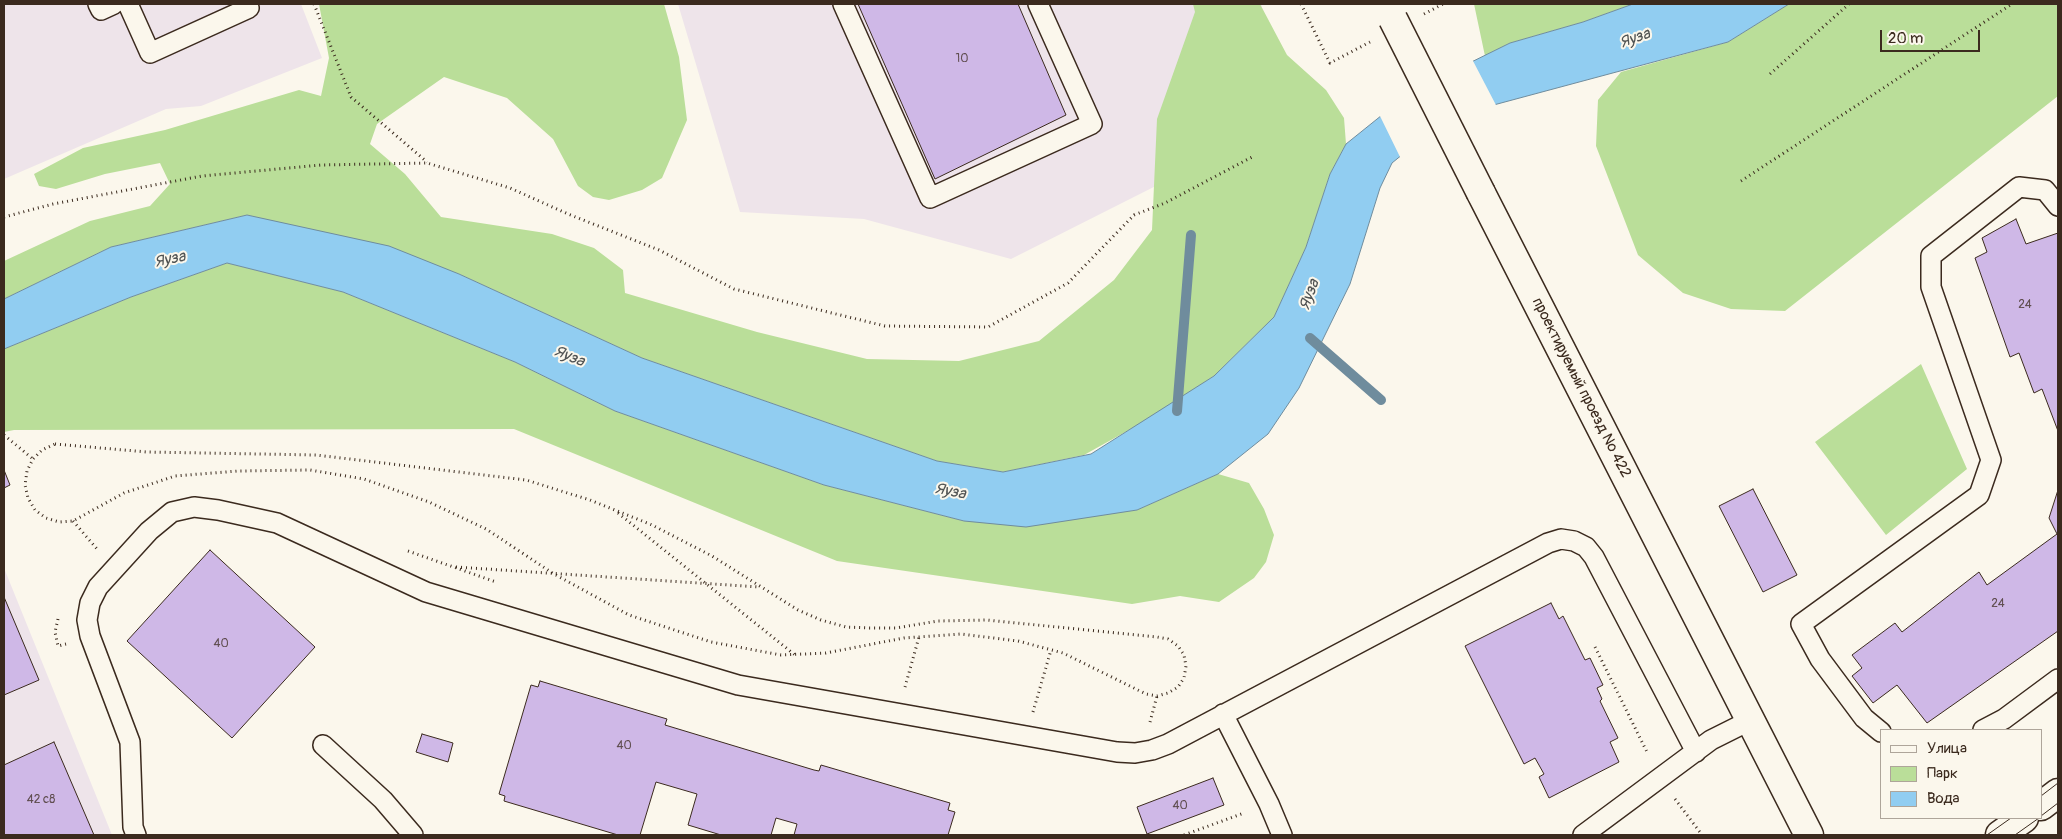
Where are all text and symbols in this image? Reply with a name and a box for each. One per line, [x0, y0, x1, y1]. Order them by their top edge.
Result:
scale bar [1882, 20, 1982, 52]
water label: Яуза [1617, 25, 1653, 53]
text: 20 m [1888, 29, 1923, 48]
house number: 10 [956, 52, 968, 66]
water label: Яуза [153, 247, 187, 273]
water label: Яуза [1296, 277, 1324, 313]
street label: проектируемый проезд № 422 [1528, 295, 1634, 481]
house number: 24 [2018, 298, 2032, 312]
water label: Яуза [551, 342, 587, 372]
water label: Яуза [933, 480, 967, 504]
house number: 24 [1991, 597, 2005, 611]
house number: 40 [213, 637, 229, 651]
legend [1880, 729, 2042, 819]
house number: 40 [616, 739, 632, 753]
text: Улица [1927, 739, 1967, 758]
text: Парк [1927, 764, 1958, 783]
text: Вода [1927, 789, 1960, 808]
house number: 42 с8 [27, 793, 55, 807]
house number: 40 [1172, 799, 1188, 813]

